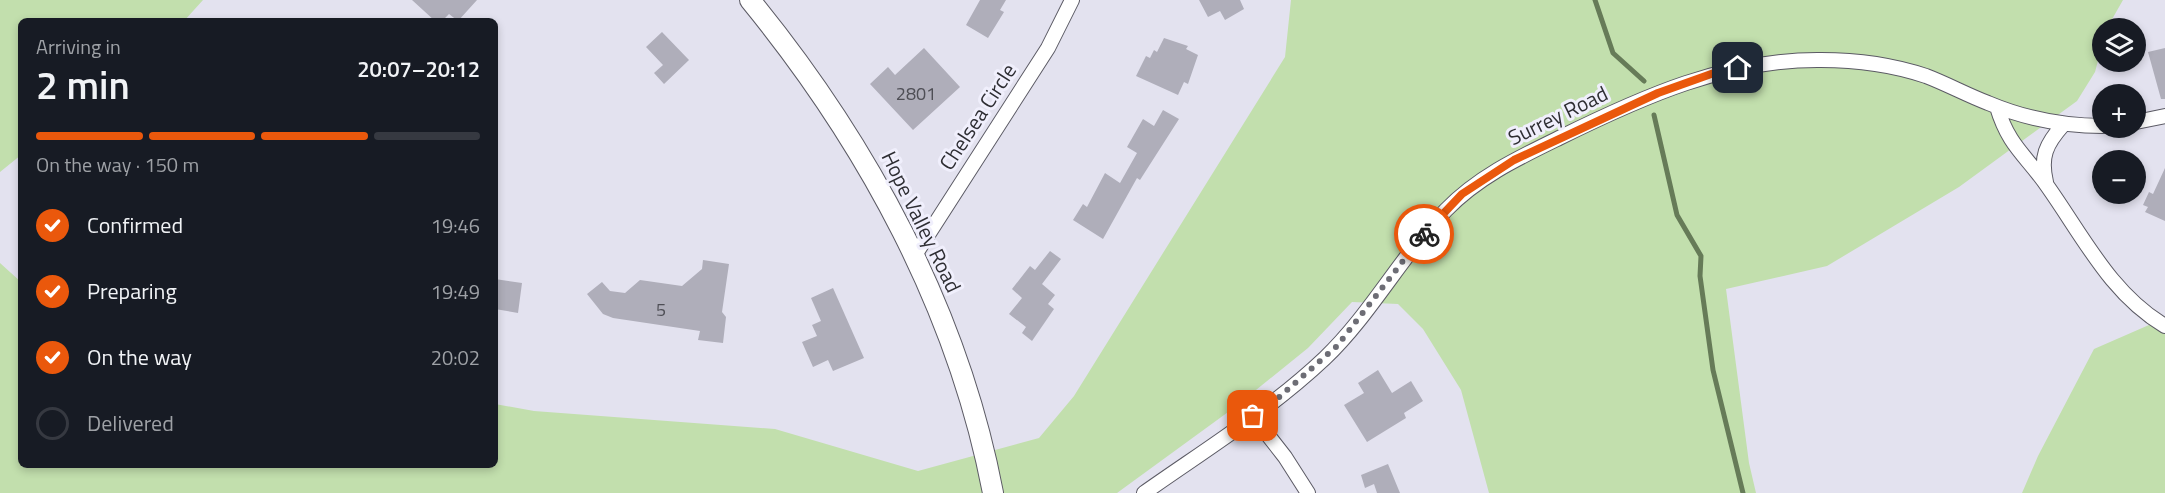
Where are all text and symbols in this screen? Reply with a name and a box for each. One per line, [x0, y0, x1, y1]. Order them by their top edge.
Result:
map controls [2092, 18, 2146, 204]
button: layers [2092, 18, 2146, 72]
text: Arriving in [36, 31, 121, 62]
pin [1712, 42, 1763, 93]
icon: home [1721, 51, 1754, 84]
text: 20:07–20:12 [357, 52, 480, 86]
text: 2 min [36, 55, 130, 114]
street label: Chelsea Circle [931, 57, 1024, 176]
street label: Surrey Road [1502, 77, 1613, 153]
house number: 2801 [896, 80, 936, 107]
button: + [2092, 84, 2146, 138]
street label: Hope Valley Road [874, 145, 970, 298]
text: On the way · 150 m [36, 149, 199, 180]
button: − [2092, 150, 2146, 204]
courier [1394, 204, 1454, 264]
text: Confirmed [87, 208, 183, 242]
icon: check [36, 209, 69, 242]
text: 19:46 [431, 210, 480, 241]
icon: bike [1408, 218, 1441, 251]
text: Preparing [87, 274, 177, 308]
icon: check [36, 275, 69, 308]
text: 19:49 [431, 276, 480, 307]
house number: 5 [656, 296, 666, 323]
text: On the way [87, 340, 192, 374]
icon: check [36, 341, 69, 374]
text: 20:02 [431, 342, 480, 373]
pin [1227, 390, 1278, 441]
icon: bag [1236, 399, 1269, 432]
text: Delivered [87, 406, 174, 440]

